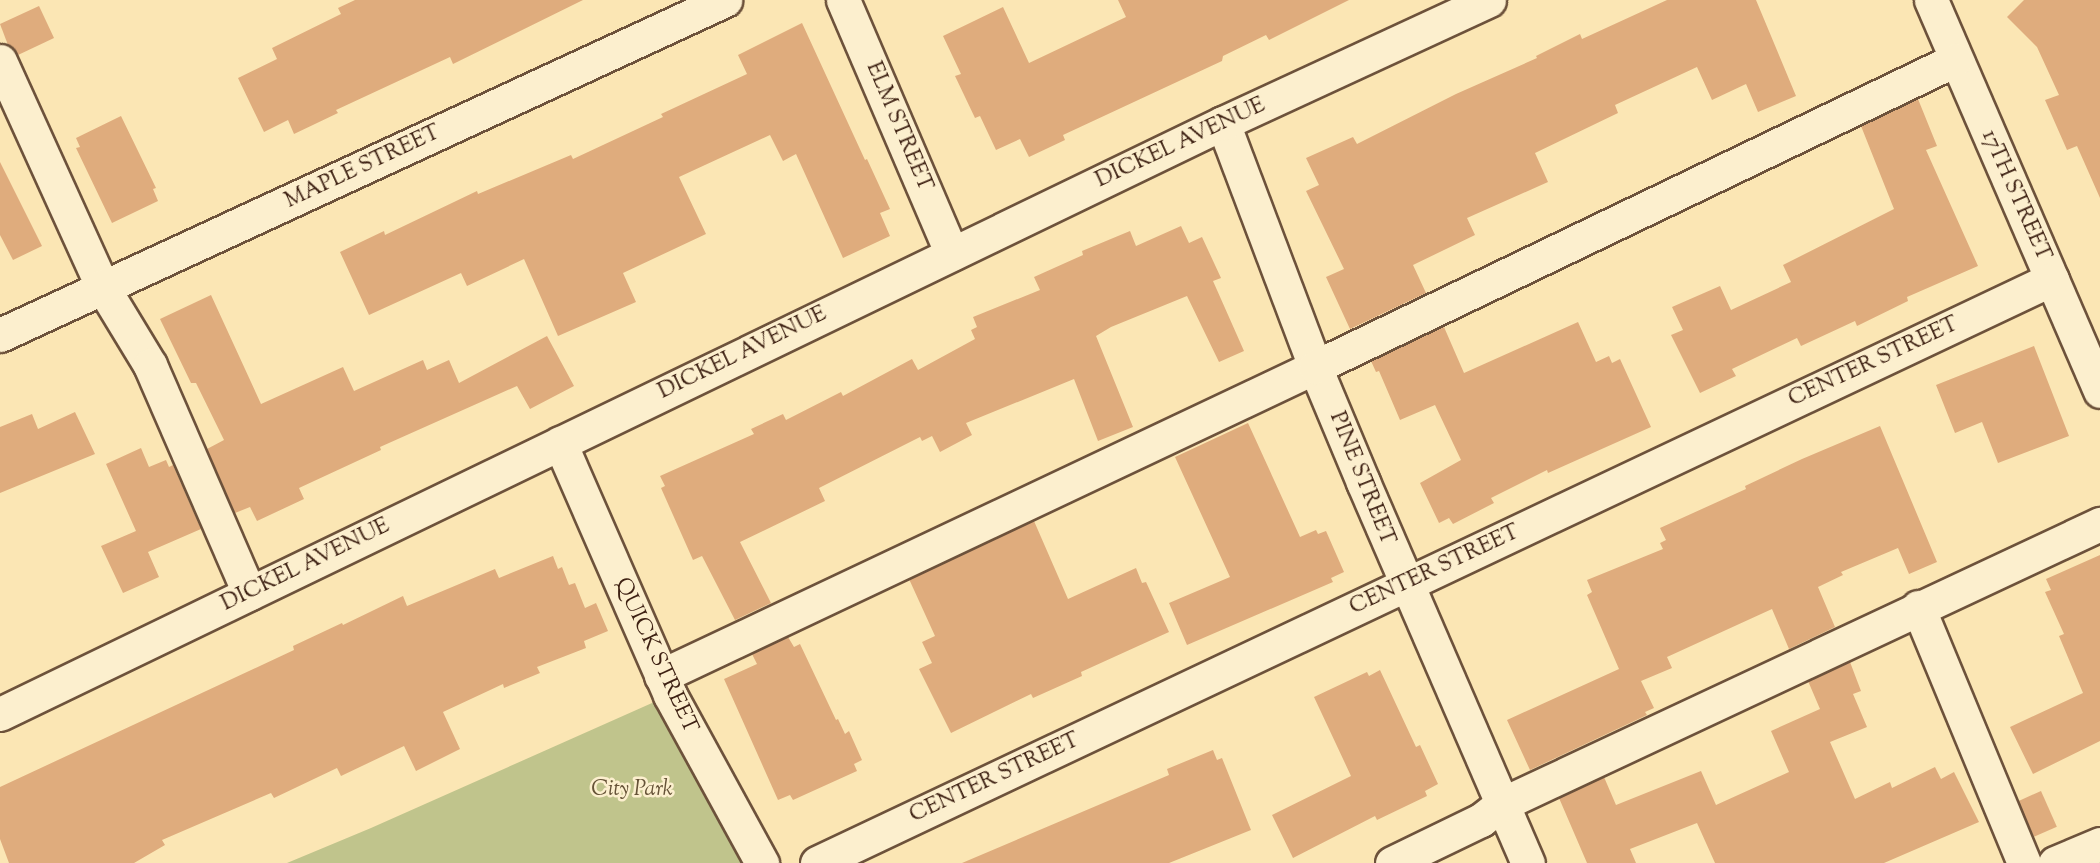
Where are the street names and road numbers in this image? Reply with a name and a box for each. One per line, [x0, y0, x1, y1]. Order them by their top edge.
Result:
street label: ELM STREET [859, 58, 937, 196]
street label: DICKEL AVENUE [1092, 93, 1270, 195]
street label: MAPLE STREET [281, 121, 445, 215]
street label: 17TH STREET [1974, 126, 2056, 266]
street label: DICKEL AVENUE [654, 302, 832, 406]
street label: CENTER STREET [1785, 312, 1963, 414]
street label: PINE STREET [1322, 408, 1400, 550]
street label: DICKEL AVENUE [217, 514, 395, 618]
street label: CENTER STREET [1346, 520, 1524, 622]
street label: QUICK STREET [607, 574, 703, 738]
street label: CENTER STREET [906, 728, 1084, 830]

